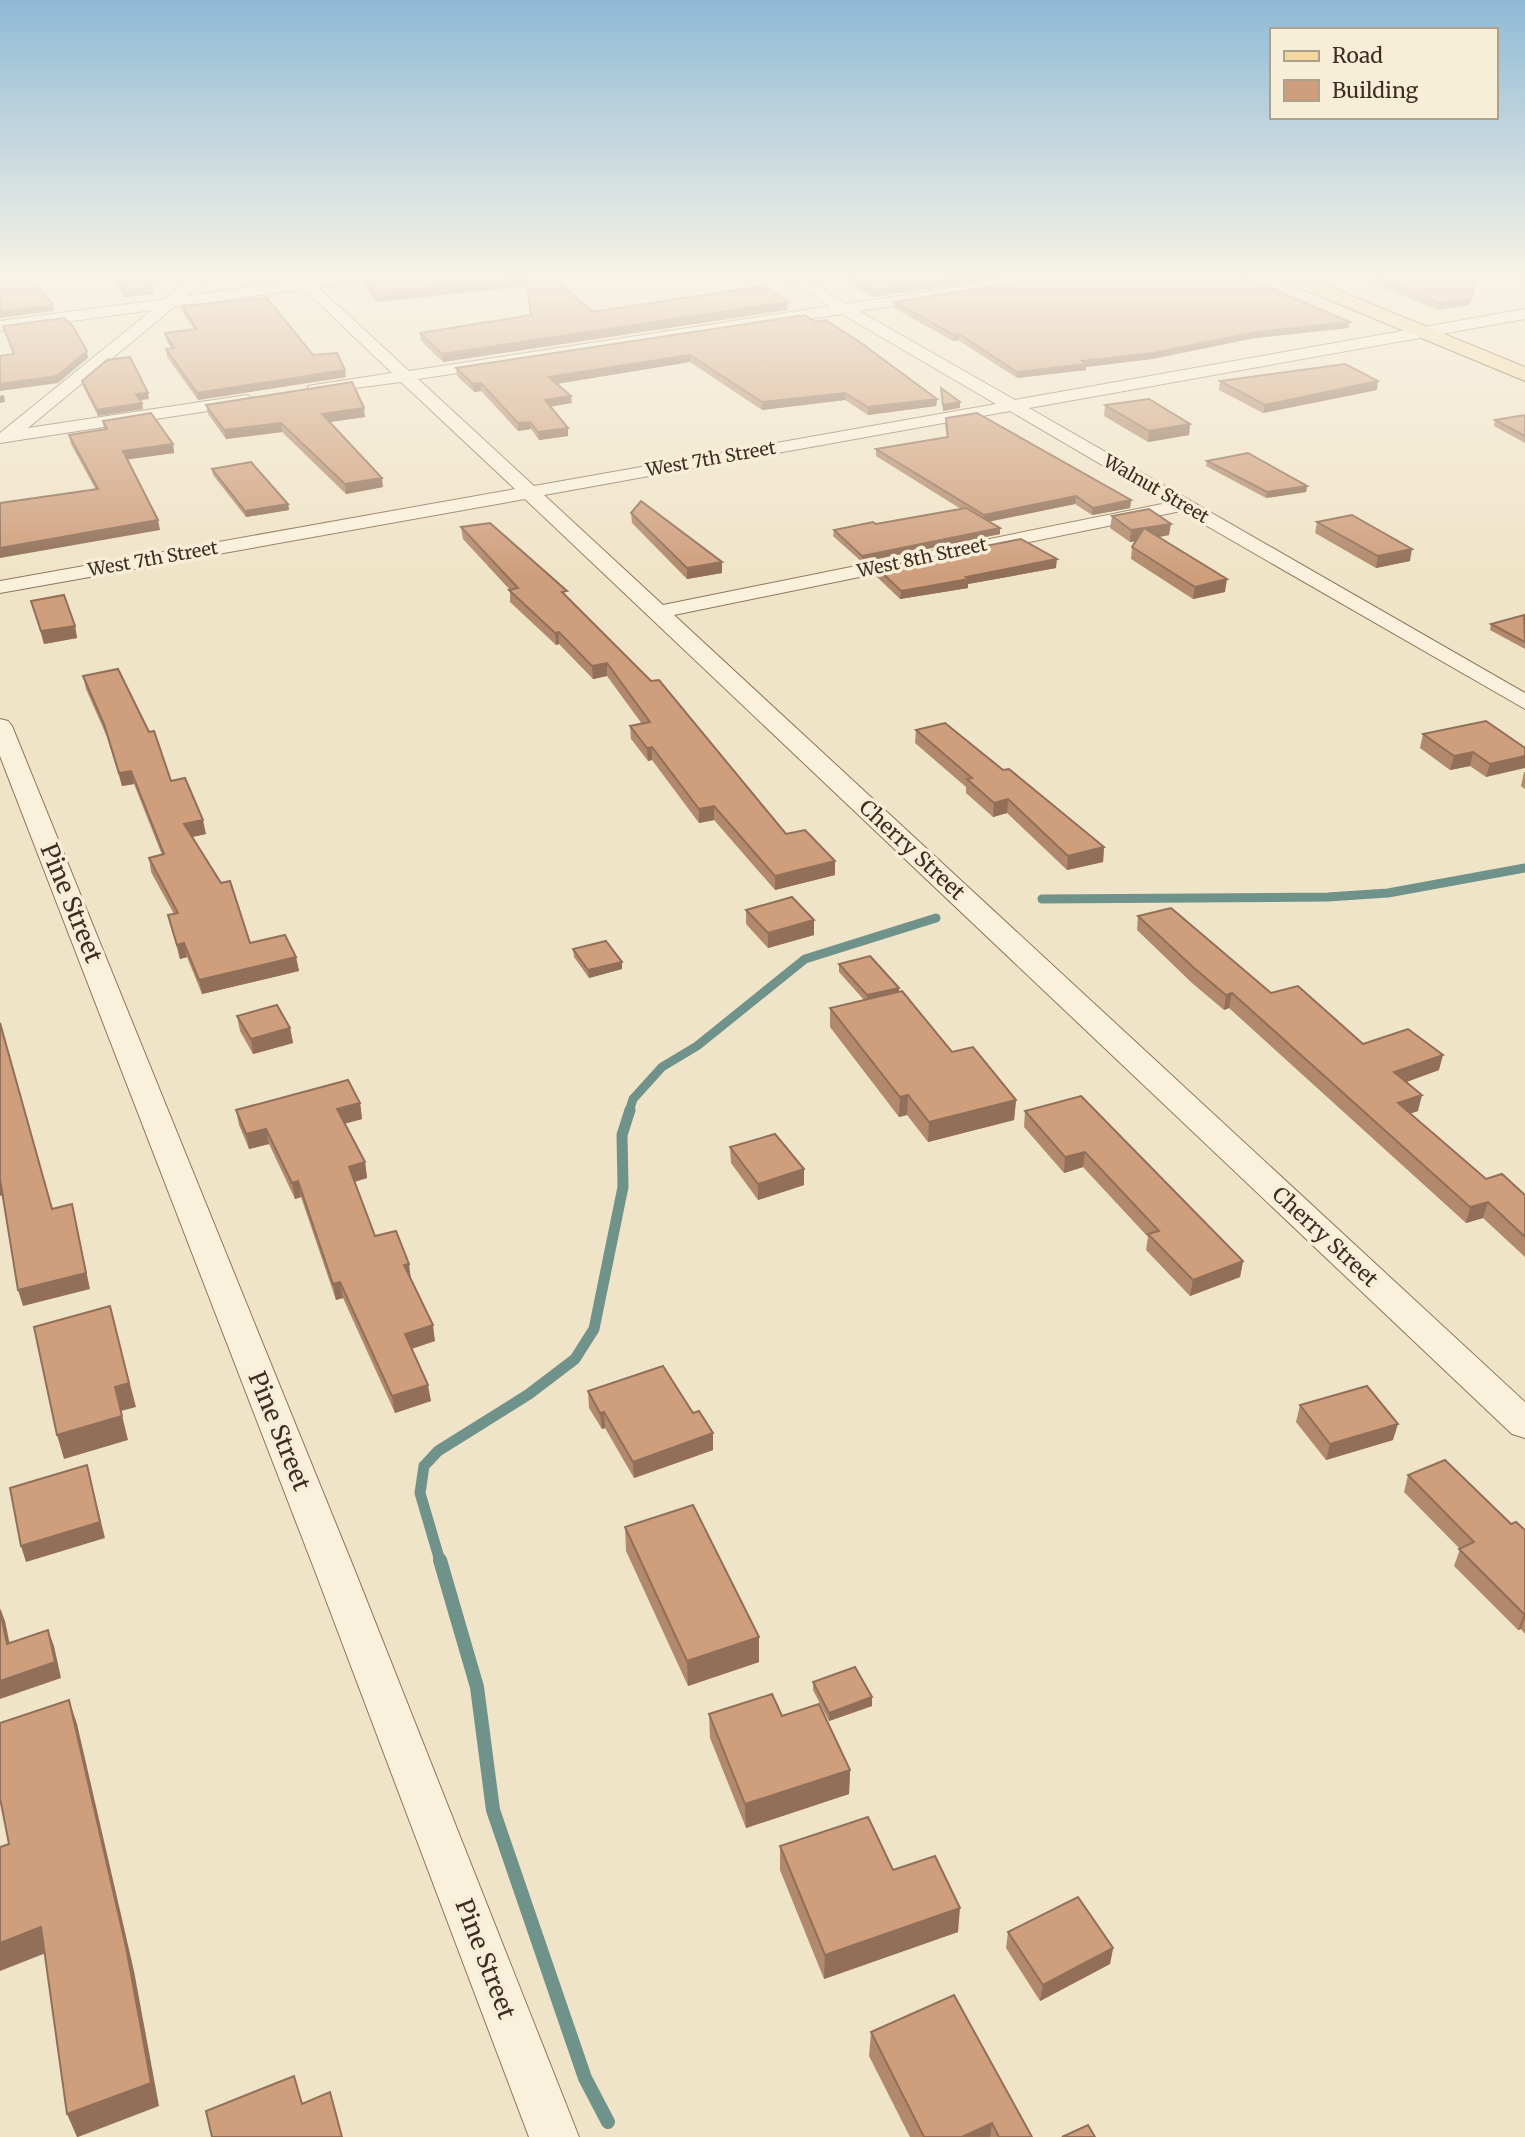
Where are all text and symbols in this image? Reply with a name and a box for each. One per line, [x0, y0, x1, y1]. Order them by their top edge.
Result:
legend [1270, 28, 1497, 119]
text: Road [1332, 42, 1383, 69]
text: Building [1332, 77, 1419, 104]
street label: West 7th Street [643, 436, 778, 481]
street label: Walnut Street [1099, 449, 1213, 528]
street label: West 8th Street [854, 533, 989, 583]
street label: West 7th Street [85, 536, 220, 581]
street label: Cherry Street [854, 794, 971, 906]
street label: Pine Street [34, 839, 110, 968]
street label: Cherry Street [1267, 1181, 1384, 1293]
street label: Pine Street [242, 1367, 318, 1496]
street label: Pine Street [448, 1894, 523, 2024]

